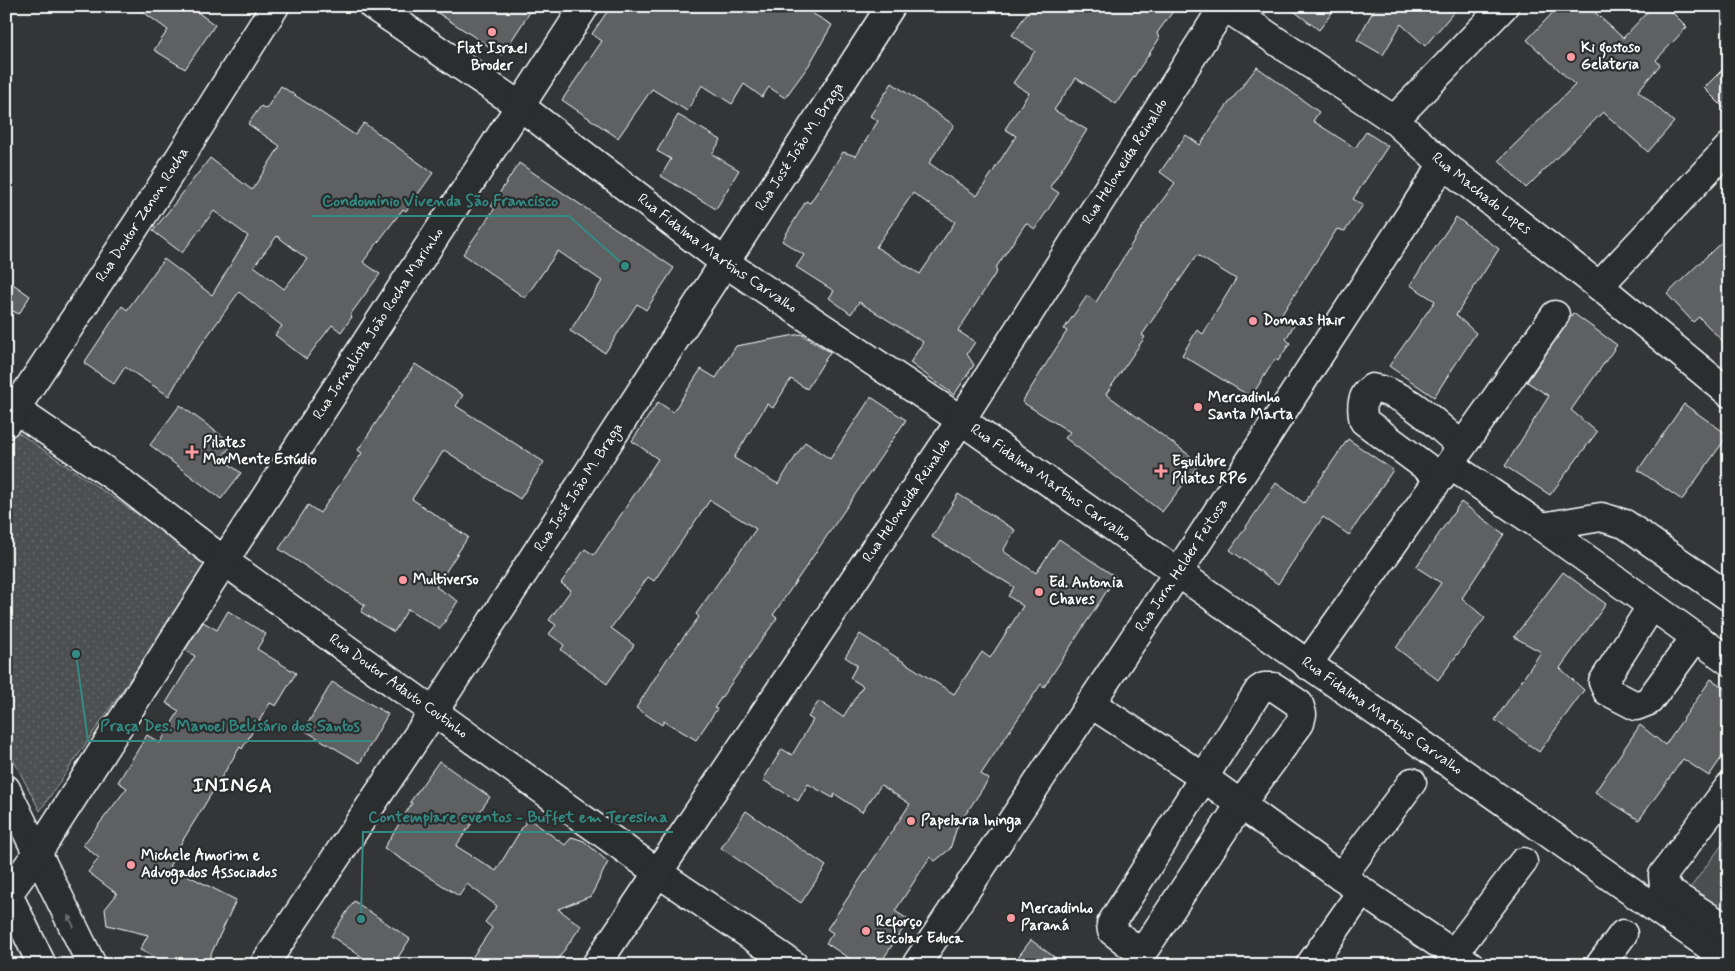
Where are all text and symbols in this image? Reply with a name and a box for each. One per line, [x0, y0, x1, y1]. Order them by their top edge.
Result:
marker: Flat Israel Broder [486, 26, 498, 38]
place label: Ki gostoso Gelateria [1581, 38, 1640, 75]
place label: Flat Israel Broder [457, 39, 527, 76]
marker: Ki gostoso Gelateria [1565, 51, 1577, 63]
street label: Rua José João M. Braga [751, 79, 849, 215]
street label: Rua Heloneida Reinaldo [1078, 95, 1173, 228]
street label: Rua Doutor Zenon Rocha [91, 143, 194, 286]
street label: Rua Machado Lopes [1427, 148, 1536, 240]
callout: Condominio Vivenda São Francisco [311, 185, 569, 216]
street label: Rua Fidalma Martins Carvalho [633, 189, 801, 318]
text: Condominio Vivenda São Francisco [322, 191, 558, 212]
street label: Rua Jornalista João Rocha Marinho [309, 224, 448, 424]
place label: Donnas Hair [1263, 311, 1346, 331]
marker: Donnas Hair [1247, 315, 1259, 327]
place label: Mercadinho Santa Marta [1208, 388, 1294, 425]
marker: Mercadinho Santa Marta [1192, 401, 1204, 413]
street label: Rua José João M. Braga [530, 419, 628, 556]
street label: Rua Fidalma Martins Carvalho [966, 419, 1135, 547]
place label: Pilates MovMente Estúdio [203, 433, 317, 470]
street label: Rua Heloneida Reinaldo [858, 434, 956, 567]
marker: Pilates MovMente Estúdio [185, 445, 199, 459]
place label: Equilibre Pilates RPG [1172, 452, 1247, 489]
marker: Equilibre Pilates RPG [1154, 464, 1168, 478]
street label: Rua Jorn Helder Feitosa [1131, 495, 1233, 636]
place label: Multiverso [413, 570, 479, 590]
place label: Ed. Antonia Chaves [1049, 573, 1124, 610]
marker: Multiverso [397, 574, 409, 586]
marker: Ed. Antonia Chaves [1033, 586, 1045, 598]
street label: Rua Doutor Adauto Coutinho [325, 629, 472, 743]
street label: Rua Fidalma Martins Carvalho [1297, 652, 1466, 780]
callout: Praça Des. Manoel Belisário dos Santos [88, 710, 371, 741]
text: Praça Des. Manoel Belisário dos Santos [100, 716, 361, 737]
district label: ININGA [193, 773, 273, 800]
callout: Contemplare eventos - Buffet em Teresina [363, 801, 673, 832]
text: Contemplare eventos - Buffet em Teresina [368, 807, 668, 828]
place label: Papelaria Ininga [921, 811, 1022, 833]
marker: Papelaria Ininga [905, 815, 917, 827]
place label: Michele Amorim e Advogados Associados [141, 846, 277, 885]
marker: Michele Amorim e Advogados Associados [125, 859, 137, 871]
place label: Mercadinho Paraná [1021, 899, 1094, 936]
place label: Reforço Escolar Educa [876, 912, 964, 949]
marker: Mercadinho Paraná [1005, 912, 1017, 924]
one-way arrow [67, 914, 75, 928]
marker: Reforço Escolar Educa [860, 925, 872, 937]

